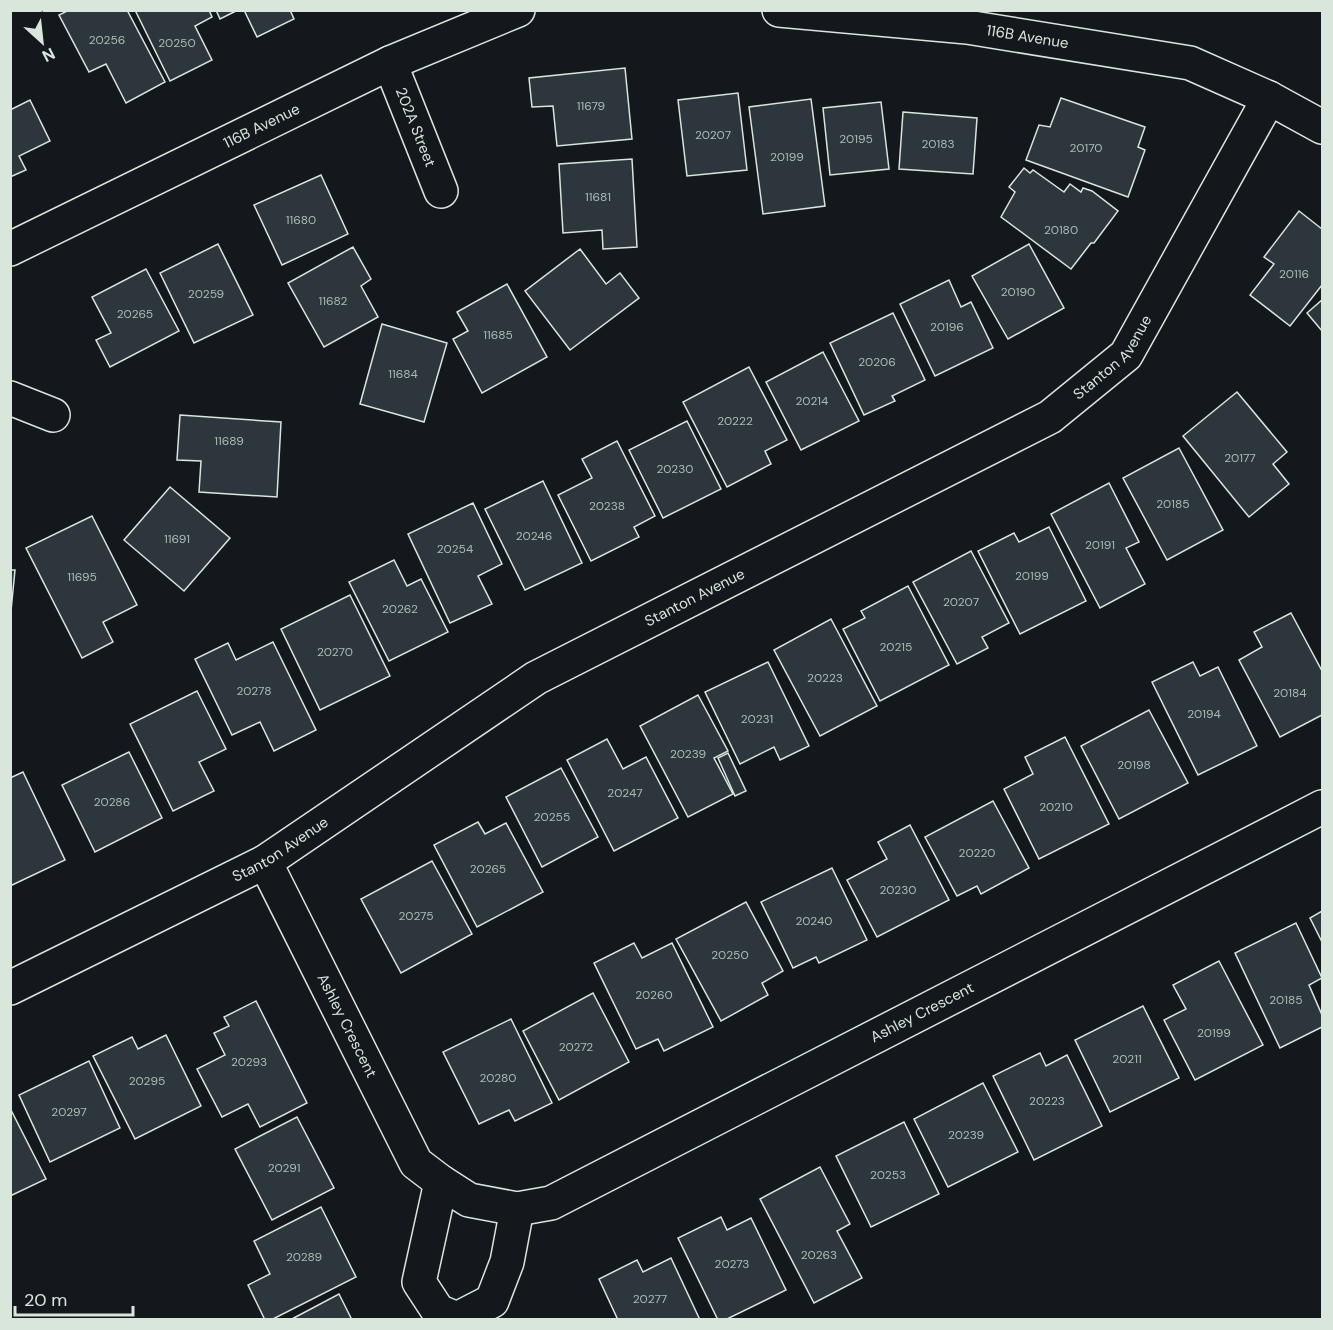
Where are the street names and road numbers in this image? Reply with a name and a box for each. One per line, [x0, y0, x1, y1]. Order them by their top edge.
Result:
street label: 116B Avenue [985, 20, 1070, 53]
street label: 202A Street [391, 84, 440, 170]
street label: 116B Avenue [220, 99, 303, 153]
street label: Stanton Avenue [1069, 311, 1156, 404]
street label: Stanton Avenue [641, 564, 748, 631]
street label: Stanton Avenue [229, 812, 332, 887]
street label: Ashley Crescent [313, 970, 382, 1081]
street label: Ashley Crescent [867, 977, 977, 1047]

